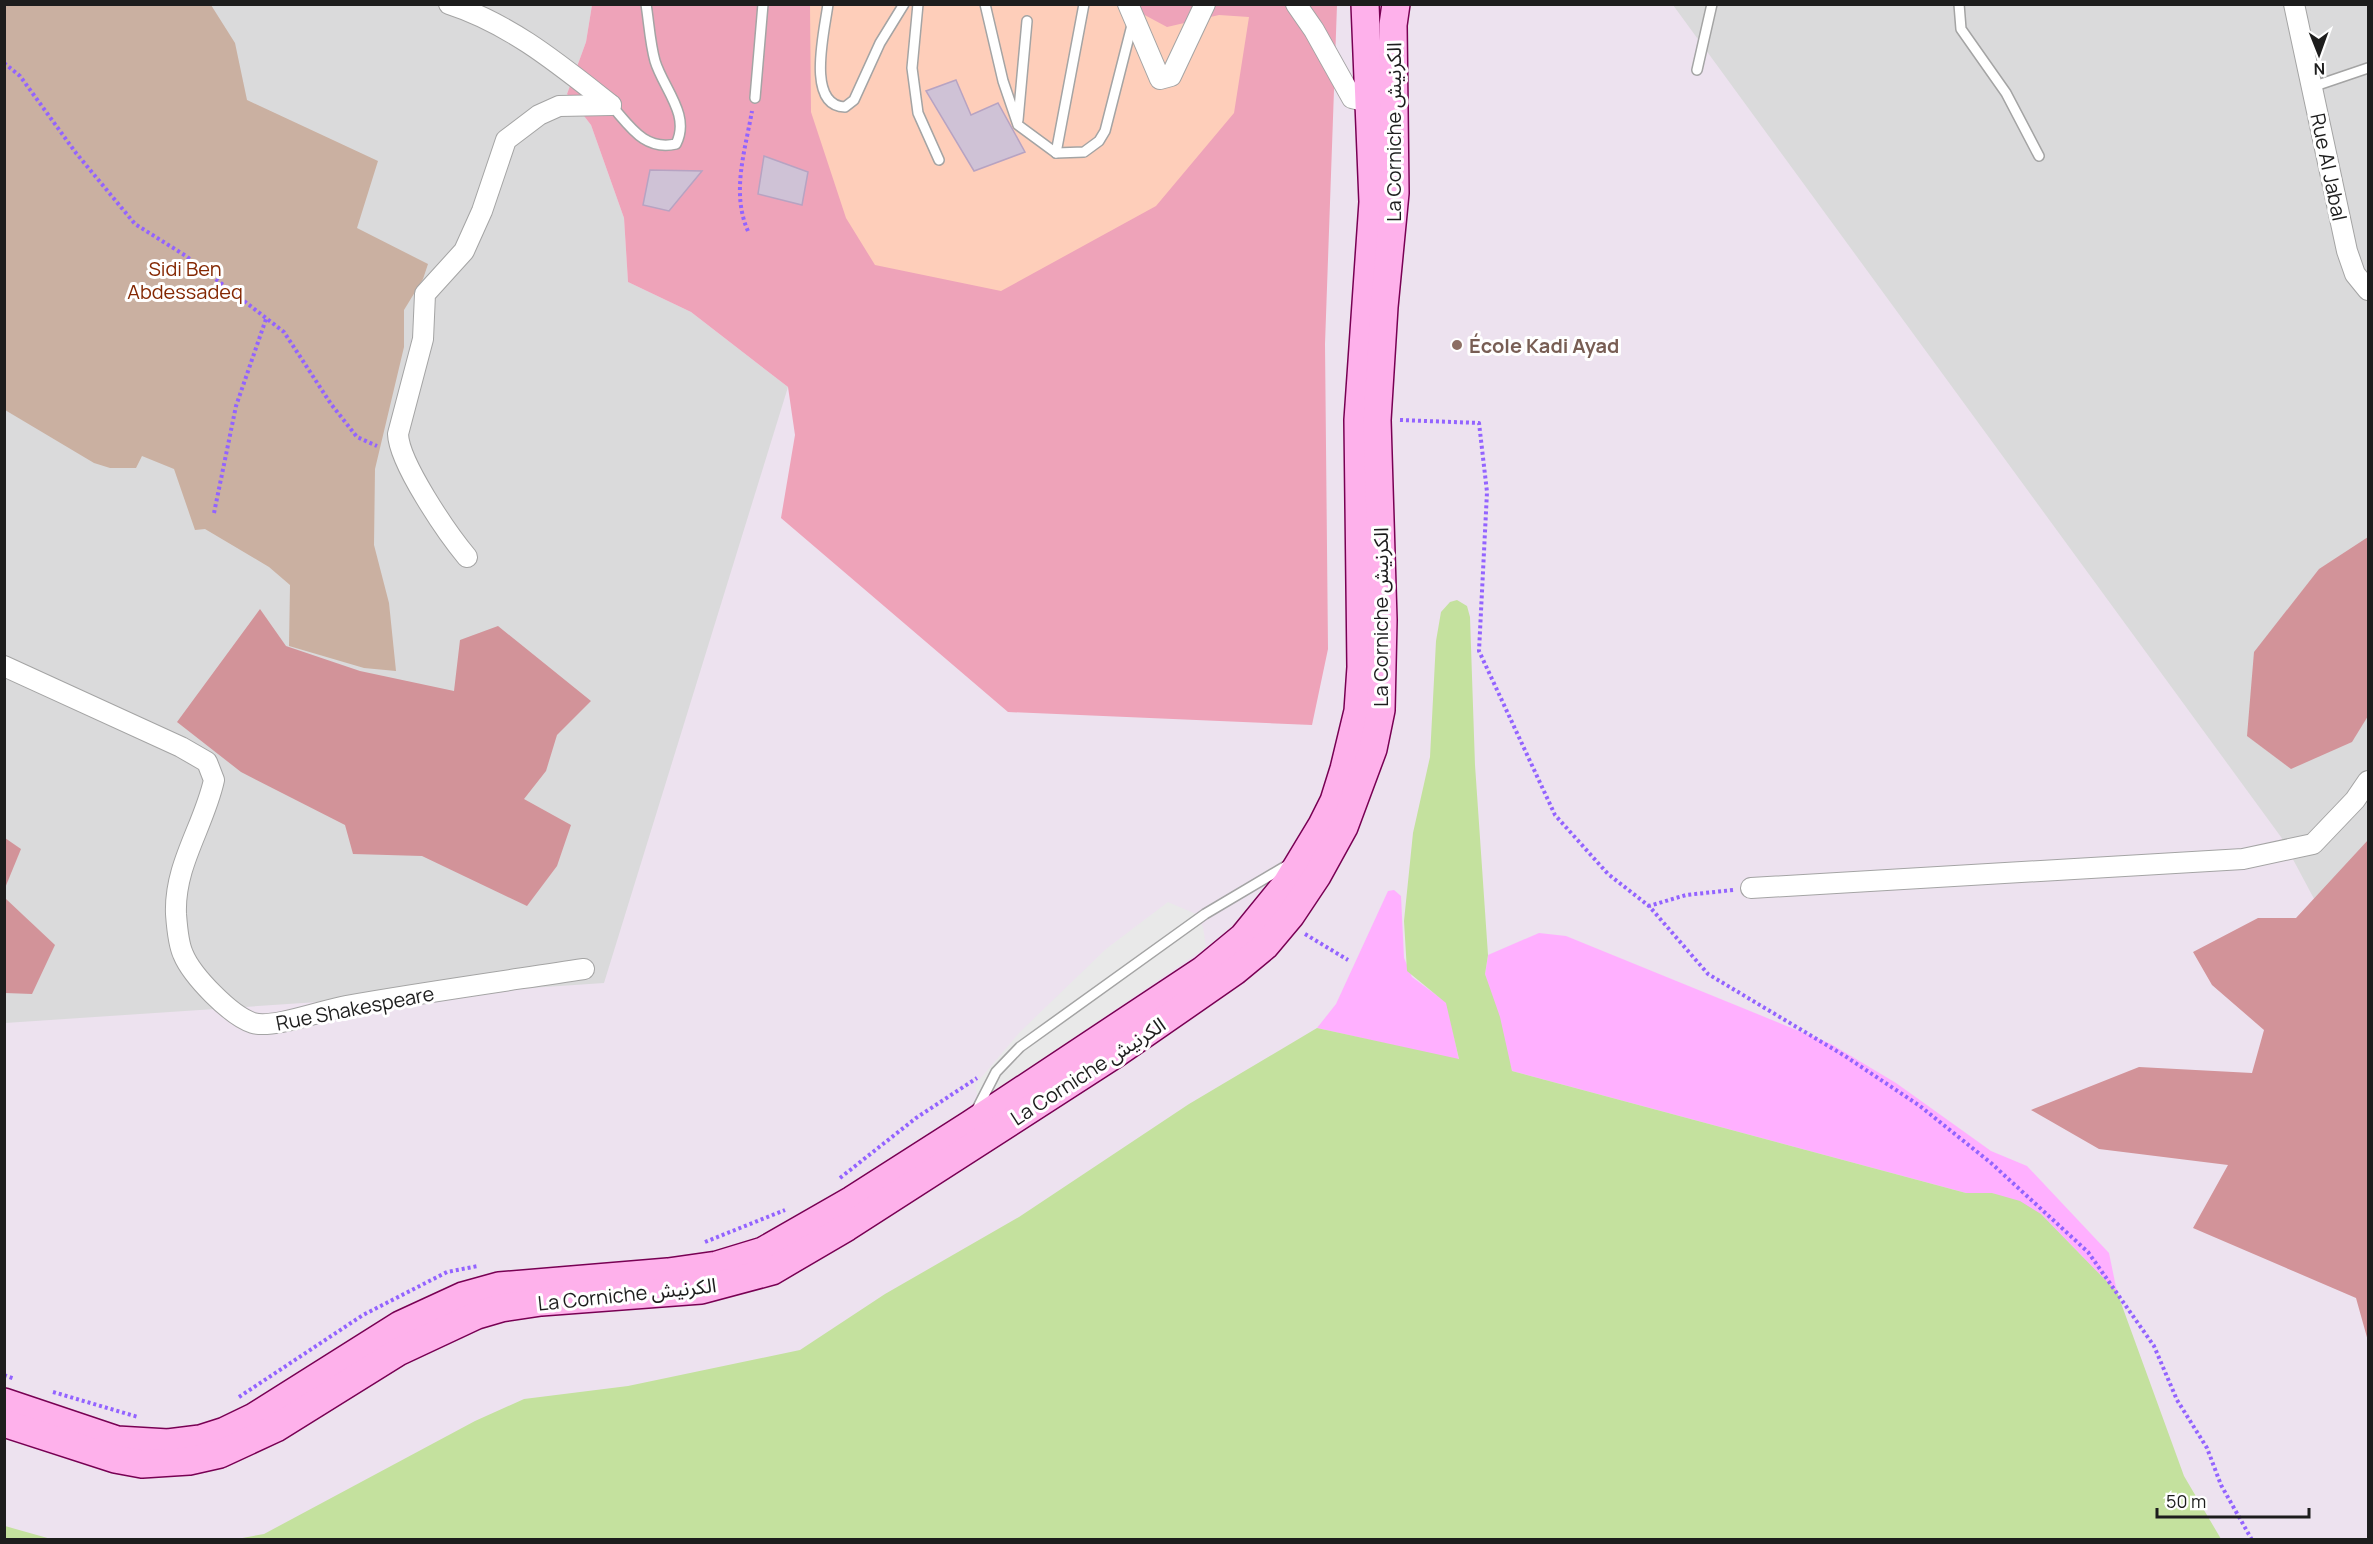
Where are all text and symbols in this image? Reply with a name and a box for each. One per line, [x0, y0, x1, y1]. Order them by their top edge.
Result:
north arrow [2289, 24, 2349, 84]
street label: La Corniche الكرنيش [1380, 42, 1407, 222]
text: N [2313, 58, 2325, 80]
street label: Rue Al Jabal [2304, 111, 2354, 223]
park label: Sidi Ben Abdessadeq [127, 255, 243, 305]
place label: École Kadi Ayad [1469, 332, 1619, 359]
marker: École Kadi Ayad [1450, 338, 1464, 352]
street label: La Corniche الكرنيش [1367, 527, 1394, 707]
street label: Rue Shakespeare [274, 979, 436, 1037]
street label: La Corniche الكرنيش [1005, 1011, 1171, 1131]
street label: La Corniche الكرنيش [536, 1271, 718, 1317]
scale bar [2157, 1481, 2308, 1519]
text: 50 m [2166, 1489, 2206, 1513]

